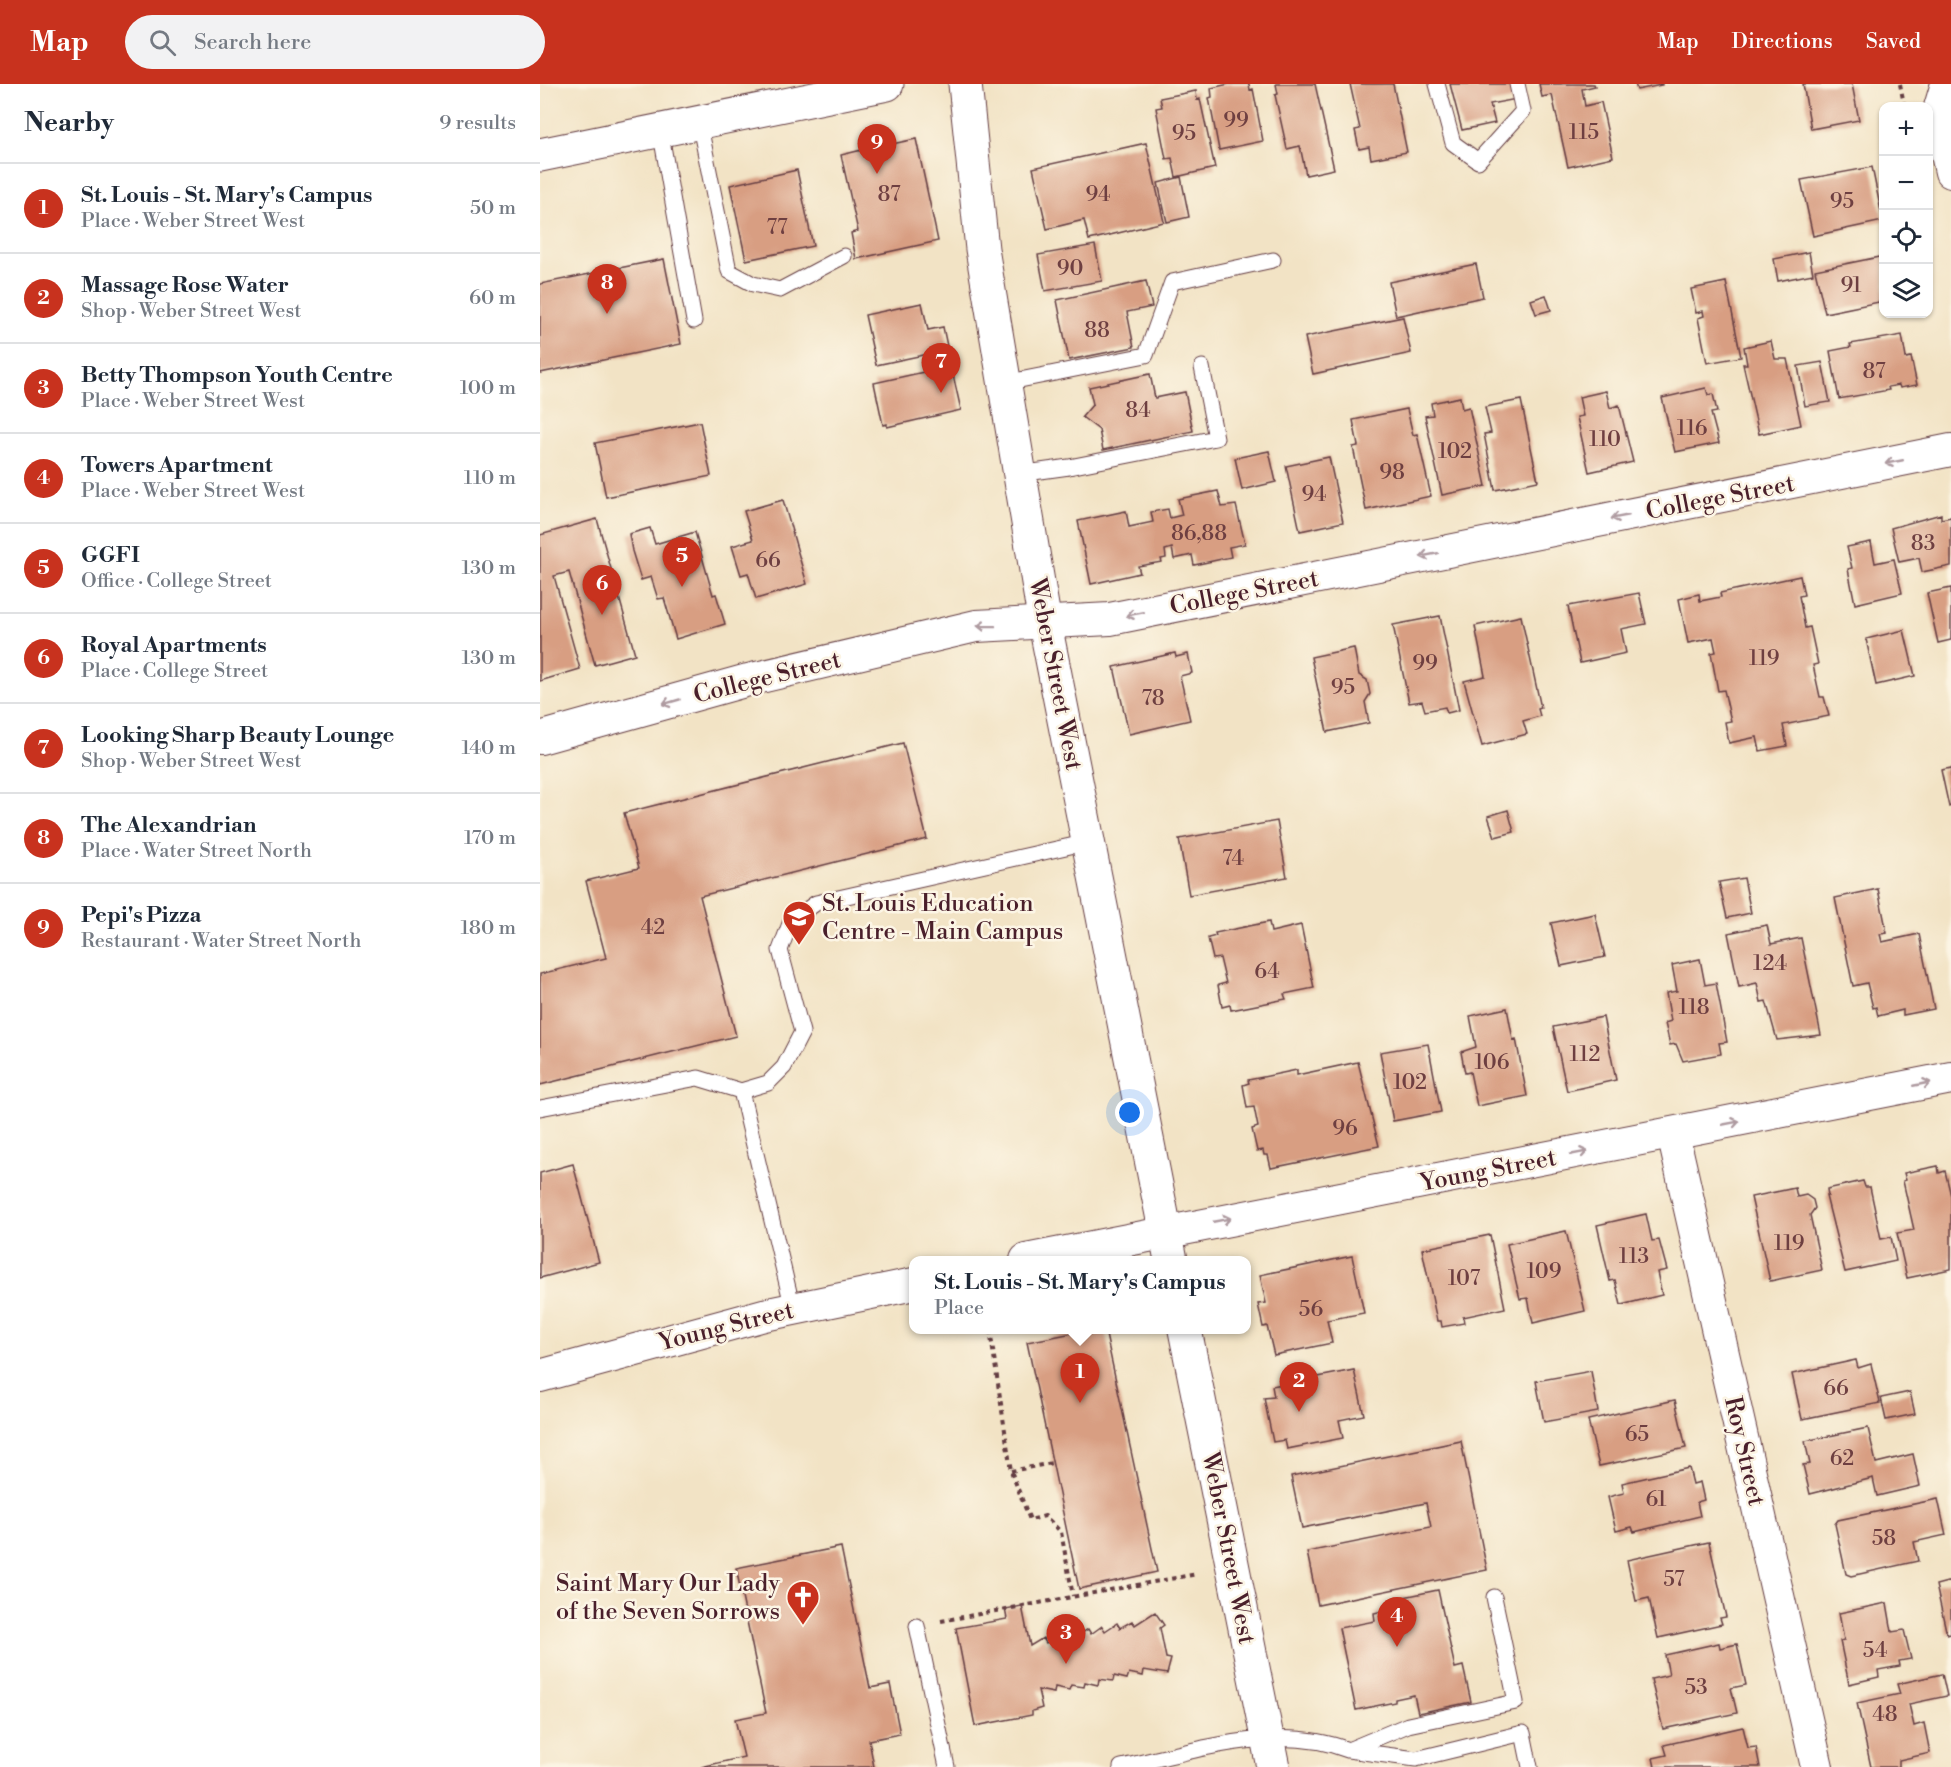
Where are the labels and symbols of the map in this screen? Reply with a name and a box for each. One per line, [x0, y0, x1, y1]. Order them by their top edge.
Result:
house number: 99 [1223, 108, 1249, 134]
house number: 115 [1569, 120, 1599, 146]
house number: 95 [1172, 121, 1196, 147]
pin: 9 [858, 124, 896, 174]
house number: 87 [877, 182, 901, 208]
house number: 94 [1085, 182, 1111, 208]
house number: 95 [1830, 189, 1854, 215]
house number: 77 [766, 215, 788, 241]
house number: 90 [1057, 256, 1083, 282]
pin: 8 [588, 264, 626, 314]
house number: 91 [1840, 273, 1862, 299]
house number: 88 [1084, 318, 1110, 344]
pin: 7 [922, 344, 960, 393]
house number: 87 [1862, 359, 1886, 385]
house number: 84 [1125, 398, 1151, 424]
house number: 116 [1677, 416, 1708, 442]
house number: 110 [1589, 427, 1621, 453]
house number: 102 [1438, 439, 1472, 465]
one-way arrow [1884, 457, 1904, 468]
house number: 98 [1379, 460, 1405, 486]
street label: College Street [1643, 469, 1798, 527]
house number: 94 [1301, 482, 1327, 508]
one-way arrow [1611, 512, 1630, 523]
house number: 86,88 [1171, 521, 1227, 547]
house number: 83 [1911, 531, 1935, 557]
pin: 5 [662, 538, 702, 587]
house number: 66 [755, 548, 781, 574]
one-way arrow [1420, 550, 1439, 561]
street label: College Street [1167, 564, 1322, 622]
pin: 6 [582, 566, 622, 615]
street label: Weber Street West [1021, 575, 1088, 773]
one-way arrow [1125, 609, 1145, 620]
one-way arrow [977, 620, 997, 632]
street label: College Street [690, 645, 844, 711]
house number: 119 [1749, 646, 1779, 672]
house number: 99 [1412, 651, 1438, 677]
house number: 95 [1331, 675, 1355, 701]
house number: 78 [1141, 686, 1165, 712]
one-way arrow [662, 696, 681, 708]
house number: 74 [1222, 846, 1244, 872]
place label: St. Louis Education Centre - Main Campus [822, 889, 1063, 947]
school or university icon: St. Louis Education Centre - Main Campus [781, 899, 817, 946]
house number: 42 [641, 915, 665, 941]
house number: 124 [1753, 951, 1787, 977]
house number: 64 [1254, 959, 1280, 985]
house number: 118 [1678, 995, 1710, 1021]
house number: 112 [1569, 1042, 1601, 1068]
house number: 106 [1474, 1050, 1510, 1076]
house number: 102 [1393, 1070, 1427, 1096]
one-way arrow [1911, 1078, 1931, 1089]
your location [1115, 1098, 1144, 1127]
house number: 96 [1332, 1116, 1358, 1142]
one-way arrow [1720, 1117, 1740, 1128]
street label: Young Street [1416, 1143, 1559, 1199]
one-way arrow [1568, 1147, 1588, 1158]
one-way arrow [1212, 1214, 1231, 1225]
house number: 119 [1774, 1231, 1804, 1257]
house number: 113 [1619, 1244, 1649, 1270]
house number: 109 [1526, 1259, 1562, 1285]
house number: 107 [1448, 1266, 1481, 1292]
street label: Young Street [654, 1296, 797, 1359]
house number: 56 [1299, 1297, 1323, 1323]
pin: 1 [1060, 1354, 1100, 1403]
pin: 2 [1280, 1362, 1318, 1412]
house number: 66 [1823, 1376, 1849, 1402]
street label: Roy Street [1717, 1394, 1771, 1509]
house number: 65 [1625, 1422, 1649, 1448]
house number: 62 [1830, 1446, 1854, 1472]
street label: Weber Street West [1194, 1449, 1261, 1647]
house number: 61 [1645, 1487, 1667, 1513]
house number: 58 [1872, 1526, 1896, 1552]
house number: 57 [1663, 1567, 1685, 1593]
place label: Saint Mary Our Lady of the Seven Sorrows [556, 1569, 780, 1627]
church icon: Saint Mary Our Lady of the Seven Sorrows [785, 1579, 821, 1626]
pin: 4 [1378, 1598, 1416, 1647]
pin: 3 [1046, 1614, 1086, 1664]
house number: 54 [1863, 1638, 1887, 1664]
house number: 53 [1684, 1675, 1708, 1701]
house number: 48 [1872, 1702, 1898, 1728]

